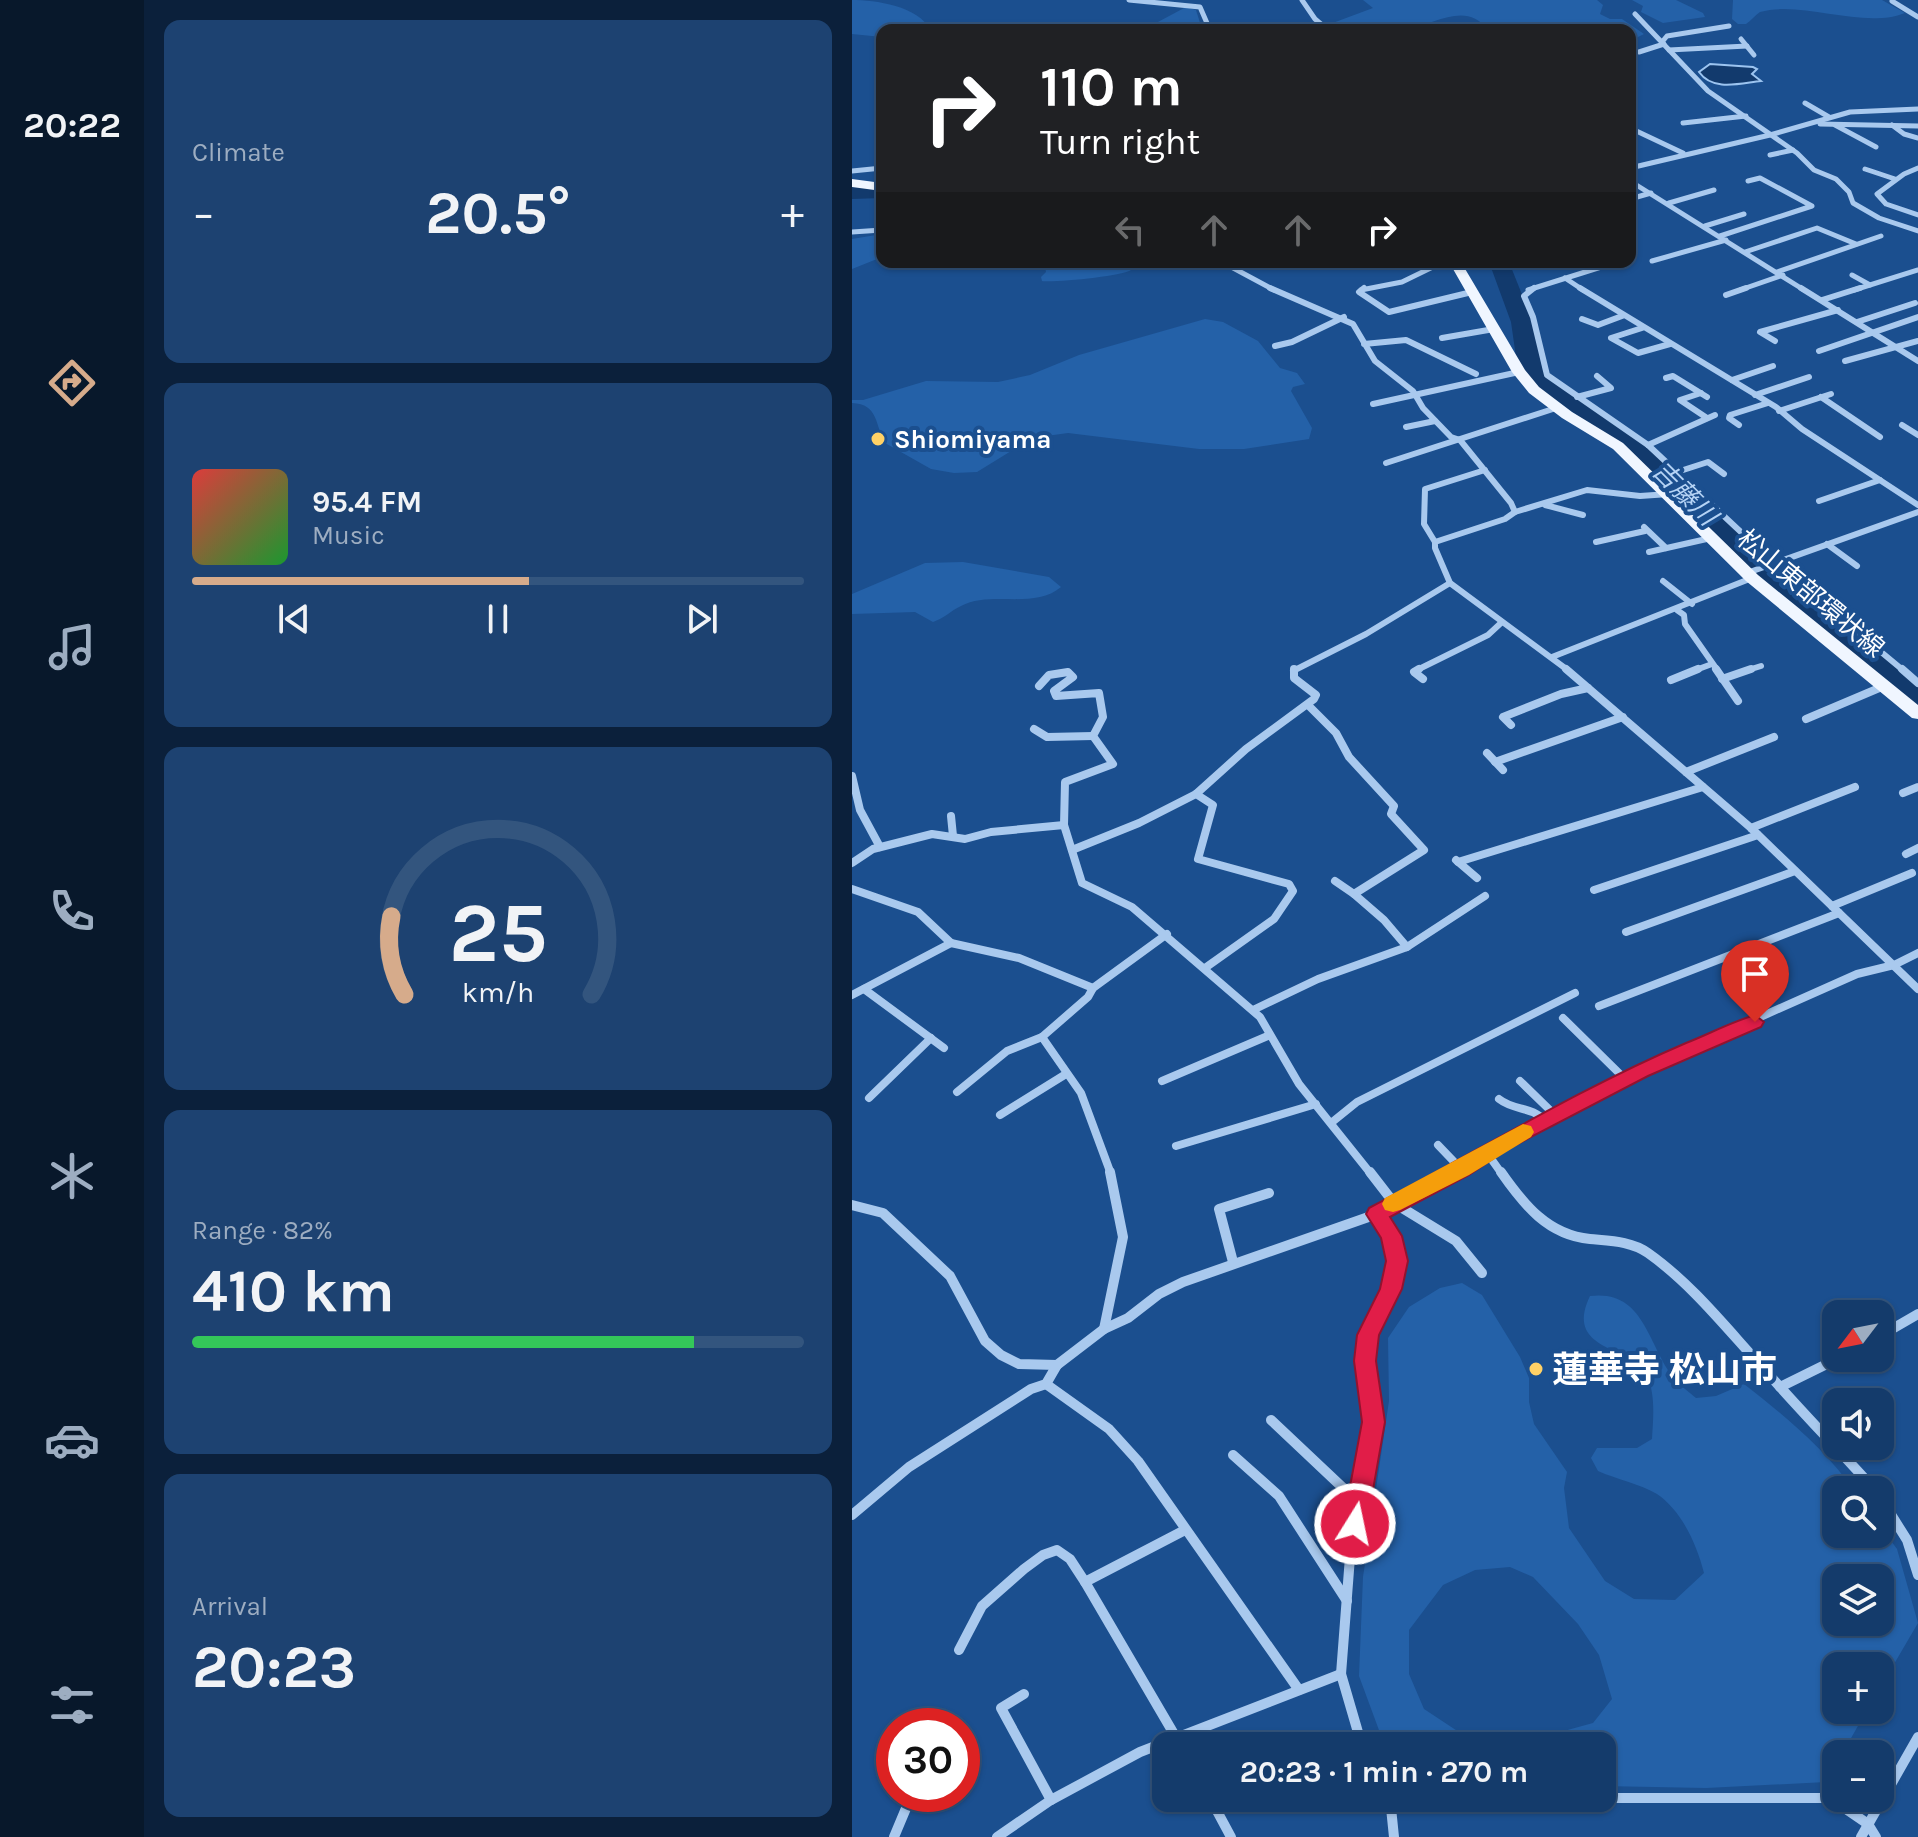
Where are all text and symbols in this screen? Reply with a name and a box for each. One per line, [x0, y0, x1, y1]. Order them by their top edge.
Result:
text: 110 m [1040, 54, 1183, 119]
icon: right [908, 56, 1012, 160]
text: 20:22 [23, 104, 121, 146]
text: Turn right [1040, 121, 1200, 163]
text: Climate [192, 137, 285, 168]
text: 20.5° [425, 178, 571, 248]
text: − [192, 188, 215, 239]
text: + [781, 188, 804, 239]
icon: left [1108, 208, 1152, 252]
icon: ahead [1192, 208, 1236, 252]
icon: ahead [1276, 208, 1320, 252]
icon: right [1360, 208, 1404, 252]
icon: directions [44, 355, 100, 411]
place label: Shiomiyama [894, 424, 1051, 455]
marker: Shiomiyama [869, 430, 887, 448]
water label: 吉藤川 [1646, 455, 1725, 534]
text: 95.4 FM [312, 484, 422, 520]
text: Music [312, 520, 385, 551]
street label: 松山東部環状線 [1731, 523, 1890, 664]
icon: previous [272, 597, 316, 641]
icon: pause [476, 597, 520, 641]
icon: next [680, 597, 724, 641]
icon: music [44, 619, 100, 675]
icon: phone [44, 883, 100, 939]
text: 25 [449, 884, 547, 981]
pin [1721, 940, 1789, 1022]
icon: arrive [1733, 952, 1777, 996]
text: km/h [462, 976, 534, 1009]
icon: climate [44, 1148, 100, 1204]
text: Range · 82% [192, 1215, 333, 1246]
text: 410 km [192, 1256, 395, 1326]
north arrow [1822, 1300, 1894, 1372]
map controls [1822, 1300, 1894, 1812]
place label: 蓮華寺 松山市 [1552, 1349, 1777, 1391]
marker: 蓮華寺 松山市 [1527, 1360, 1545, 1378]
button: sound [1822, 1388, 1894, 1460]
icon: car [44, 1412, 100, 1468]
button: search [1822, 1476, 1894, 1548]
position arrow [1313, 1482, 1397, 1566]
button: layers [1822, 1564, 1894, 1636]
text: Arrival [192, 1591, 268, 1622]
text: 20:23 [192, 1632, 356, 1702]
button: + [1822, 1652, 1894, 1724]
icon: filters [44, 1677, 100, 1733]
speed limit sign: 30 [876, 1708, 980, 1812]
button: − [1822, 1740, 1894, 1812]
text: 20:23 · 1 min · 270 m [1240, 1754, 1528, 1790]

